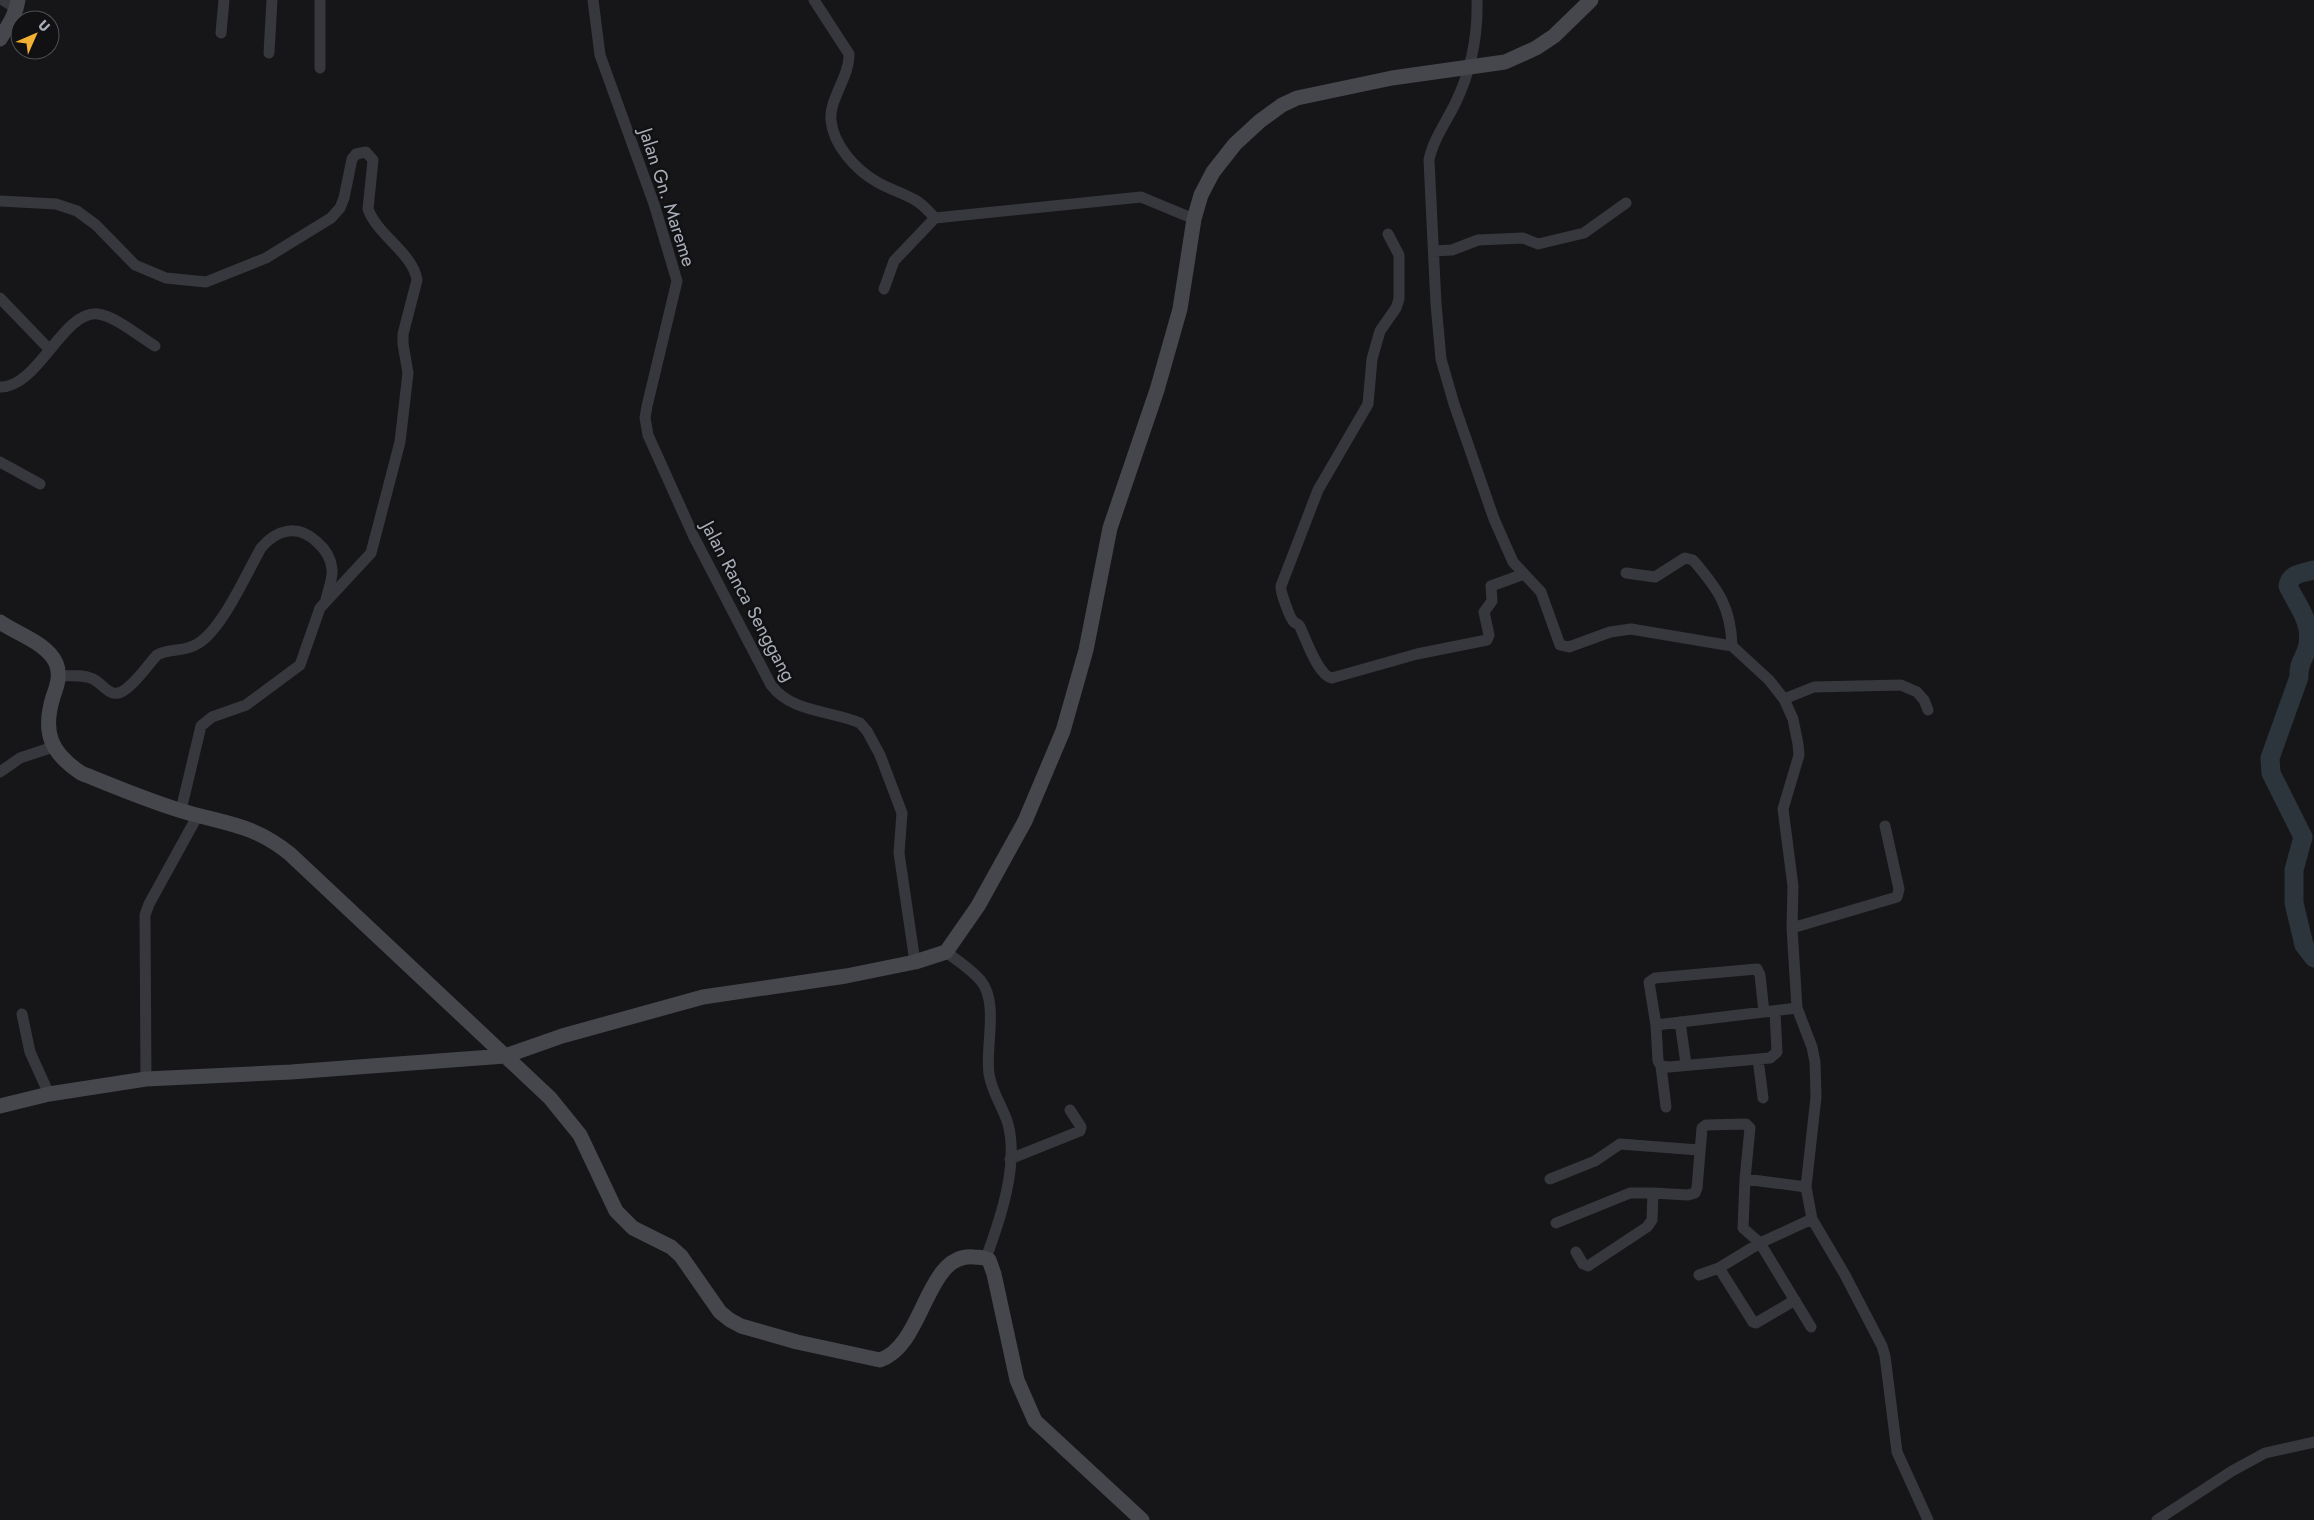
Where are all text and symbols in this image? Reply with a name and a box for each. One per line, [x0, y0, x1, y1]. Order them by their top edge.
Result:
north arrow [10, 10, 60, 60]
text: U [34, 15, 55, 36]
street label: Jalan Gn. Mareme [631, 122, 703, 270]
street label: Jalan Ranca Senggang [693, 514, 802, 686]

